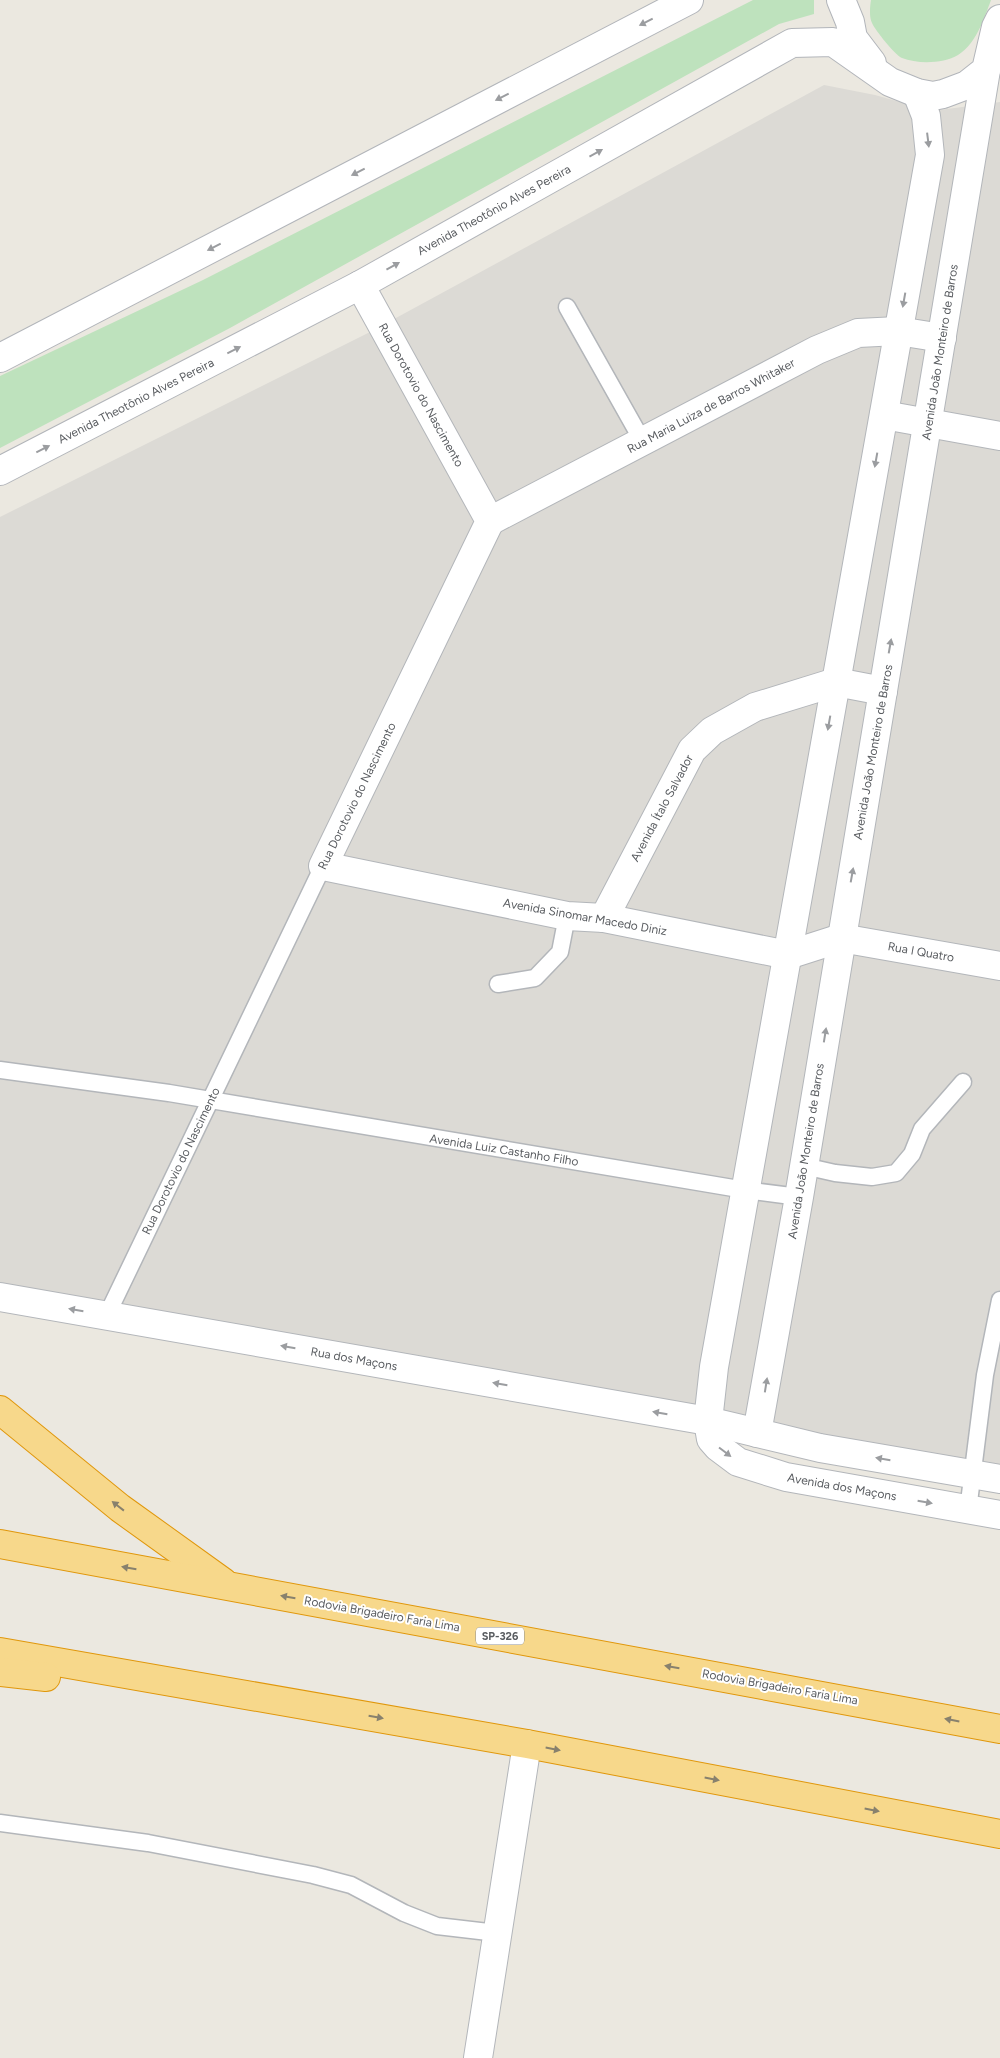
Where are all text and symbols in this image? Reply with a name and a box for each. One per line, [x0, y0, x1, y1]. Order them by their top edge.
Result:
one-way arrow [639, 18, 653, 27]
one-way arrow [495, 93, 509, 101]
one-way arrow [924, 132, 932, 148]
one-way arrow [590, 148, 603, 157]
street label: Avenida Theotônio Alves Pereira [415, 162, 573, 258]
one-way arrow [351, 168, 365, 176]
one-way arrow [206, 243, 221, 251]
one-way arrow [386, 262, 401, 270]
street label: Avenida João Monteiro de Barros [919, 263, 961, 441]
one-way arrow [900, 292, 908, 307]
street label: Rua Dorotovio do Nascimento [376, 321, 466, 469]
one-way arrow [227, 346, 241, 354]
street label: Avenida Theotônio Alves Pereira [56, 356, 216, 446]
street label: Rua Maria Luiza de Barros Whitaker [625, 356, 797, 456]
one-way arrow [36, 445, 51, 453]
one-way arrow [872, 452, 880, 468]
one-way arrow [887, 637, 895, 653]
street label: Avenida João Monteiro de Barros [851, 663, 895, 841]
one-way arrow [825, 715, 833, 731]
street label: Rua Dorotovio do Nascimento [315, 720, 399, 872]
street label: Avenida Ítalo Salvador [628, 752, 696, 864]
one-way arrow [848, 867, 856, 883]
street label: Avenida Sinomar Macedo Diniz [502, 896, 668, 938]
street label: Rua I Quatro [887, 939, 955, 965]
one-way arrow [822, 1027, 830, 1043]
street label: Avenida João Monteiro de Barros [785, 1062, 827, 1240]
street label: Rua Dorotovio do Nascimento [139, 1085, 223, 1237]
street label: Avenida Luiz Castanho Filho [428, 1131, 580, 1169]
one-way arrow [68, 1305, 84, 1313]
one-way arrow [279, 1343, 295, 1351]
street label: Rua dos Maçons [310, 1344, 399, 1374]
one-way arrow [763, 1377, 771, 1393]
one-way arrow [491, 1380, 507, 1388]
one-way arrow [651, 1408, 667, 1416]
one-way arrow [718, 1446, 731, 1457]
one-way arrow [875, 1454, 891, 1462]
street label: Avenida dos Maçons [786, 1470, 898, 1504]
one-way arrow [917, 1498, 933, 1506]
one-way arrow [112, 1500, 125, 1511]
one-way arrow [120, 1563, 136, 1571]
one-way arrow [281, 1593, 296, 1601]
street label: Rodovia Brigadeiro Faria Lima [303, 1593, 461, 1635]
road number: SP-326 [476, 1628, 524, 1644]
one-way arrow [664, 1663, 680, 1671]
street label: Rodovia Brigadeiro Faria Lima [701, 1666, 859, 1708]
one-way arrow [368, 1714, 384, 1722]
one-way arrow [944, 1715, 960, 1723]
one-way arrow [545, 1745, 561, 1753]
one-way arrow [705, 1776, 721, 1784]
one-way arrow [864, 1806, 880, 1814]

